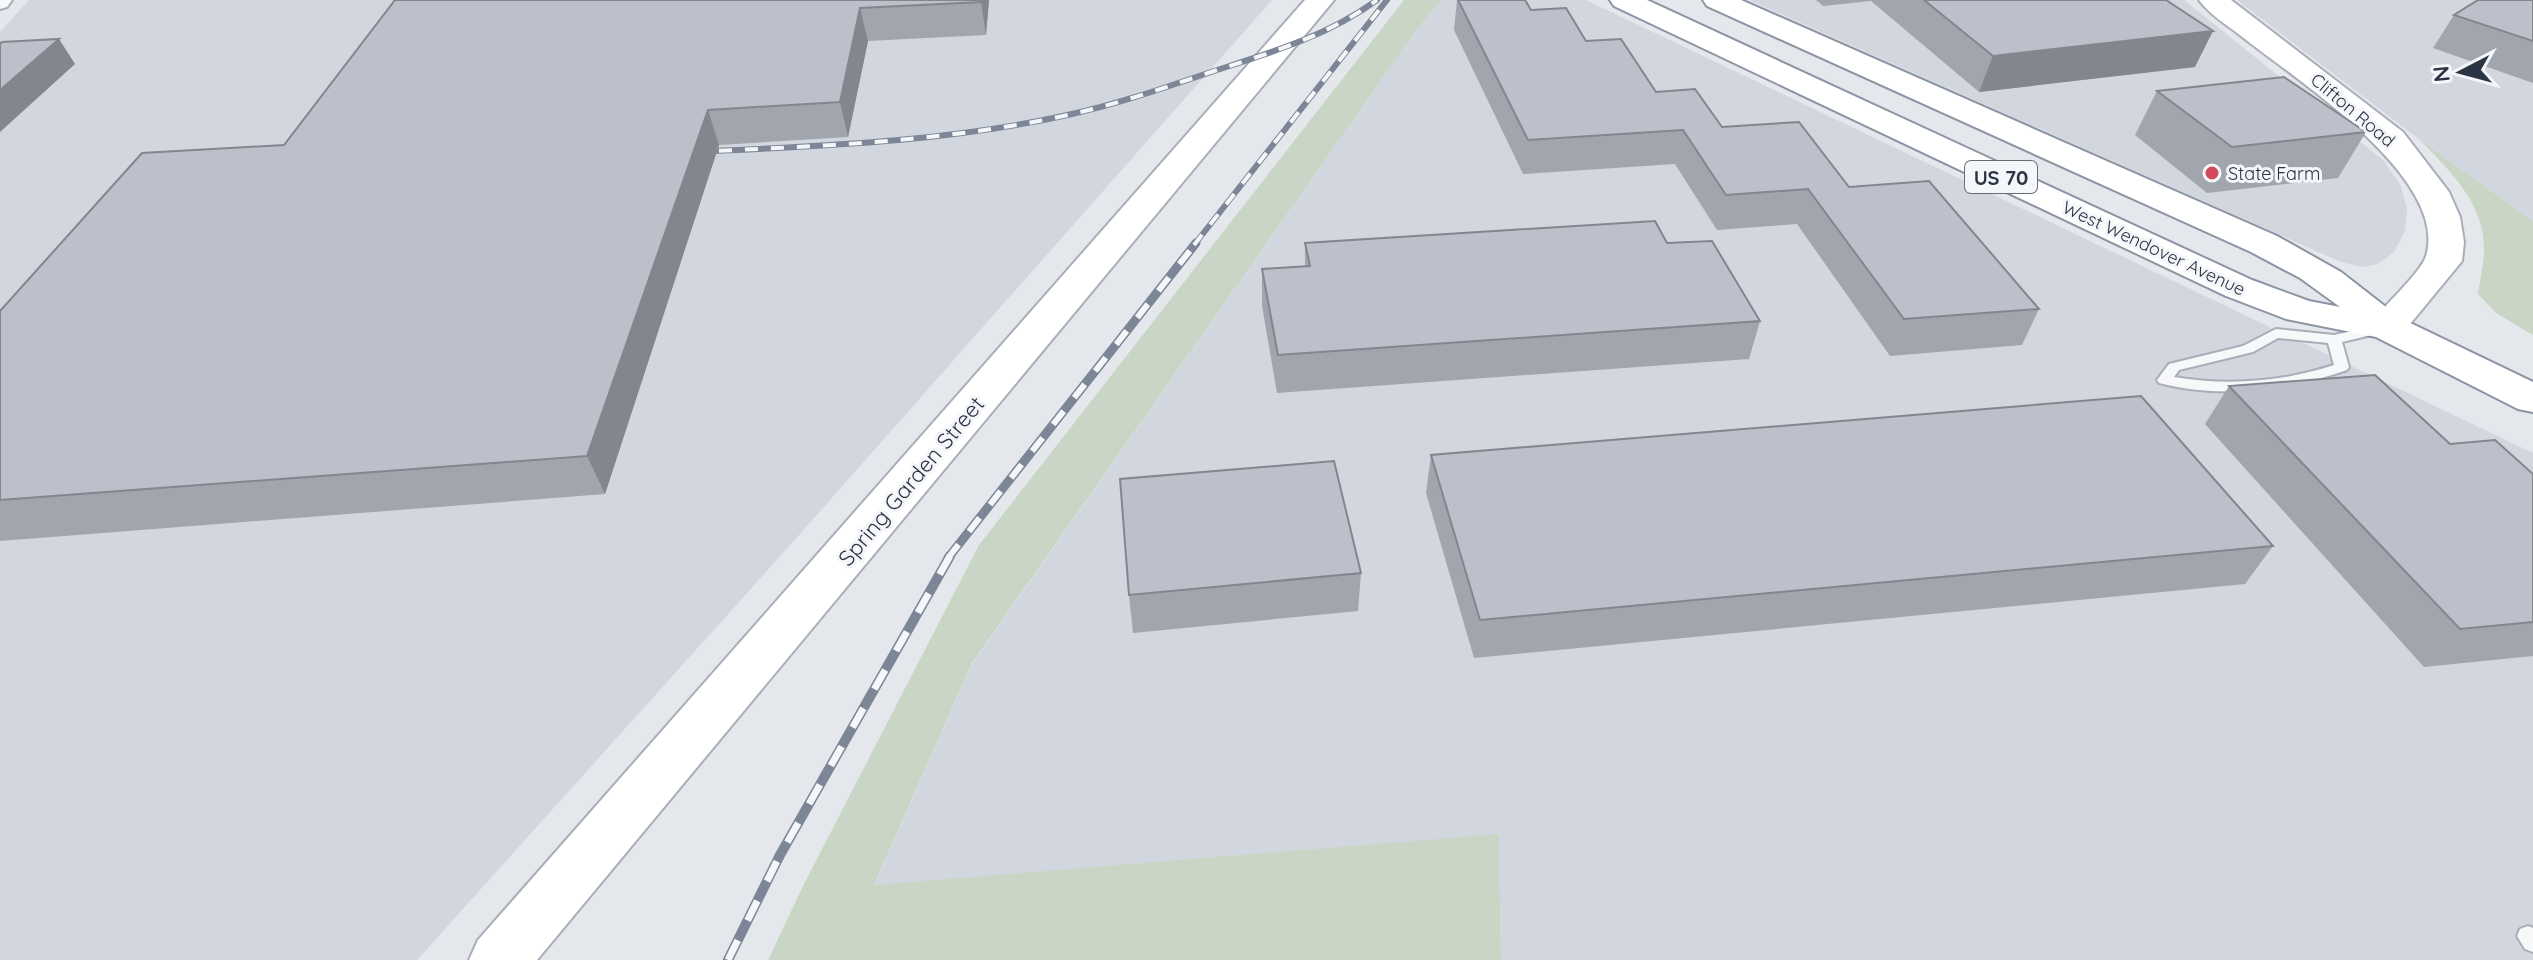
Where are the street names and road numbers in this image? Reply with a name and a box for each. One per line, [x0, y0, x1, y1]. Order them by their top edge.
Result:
street label: Clifton Road [2306, 68, 2400, 152]
road number: US 70 [1965, 161, 2037, 193]
street label: West Wendover Avenue [2059, 195, 2249, 301]
street label: Spring Garden Street [832, 390, 990, 572]

